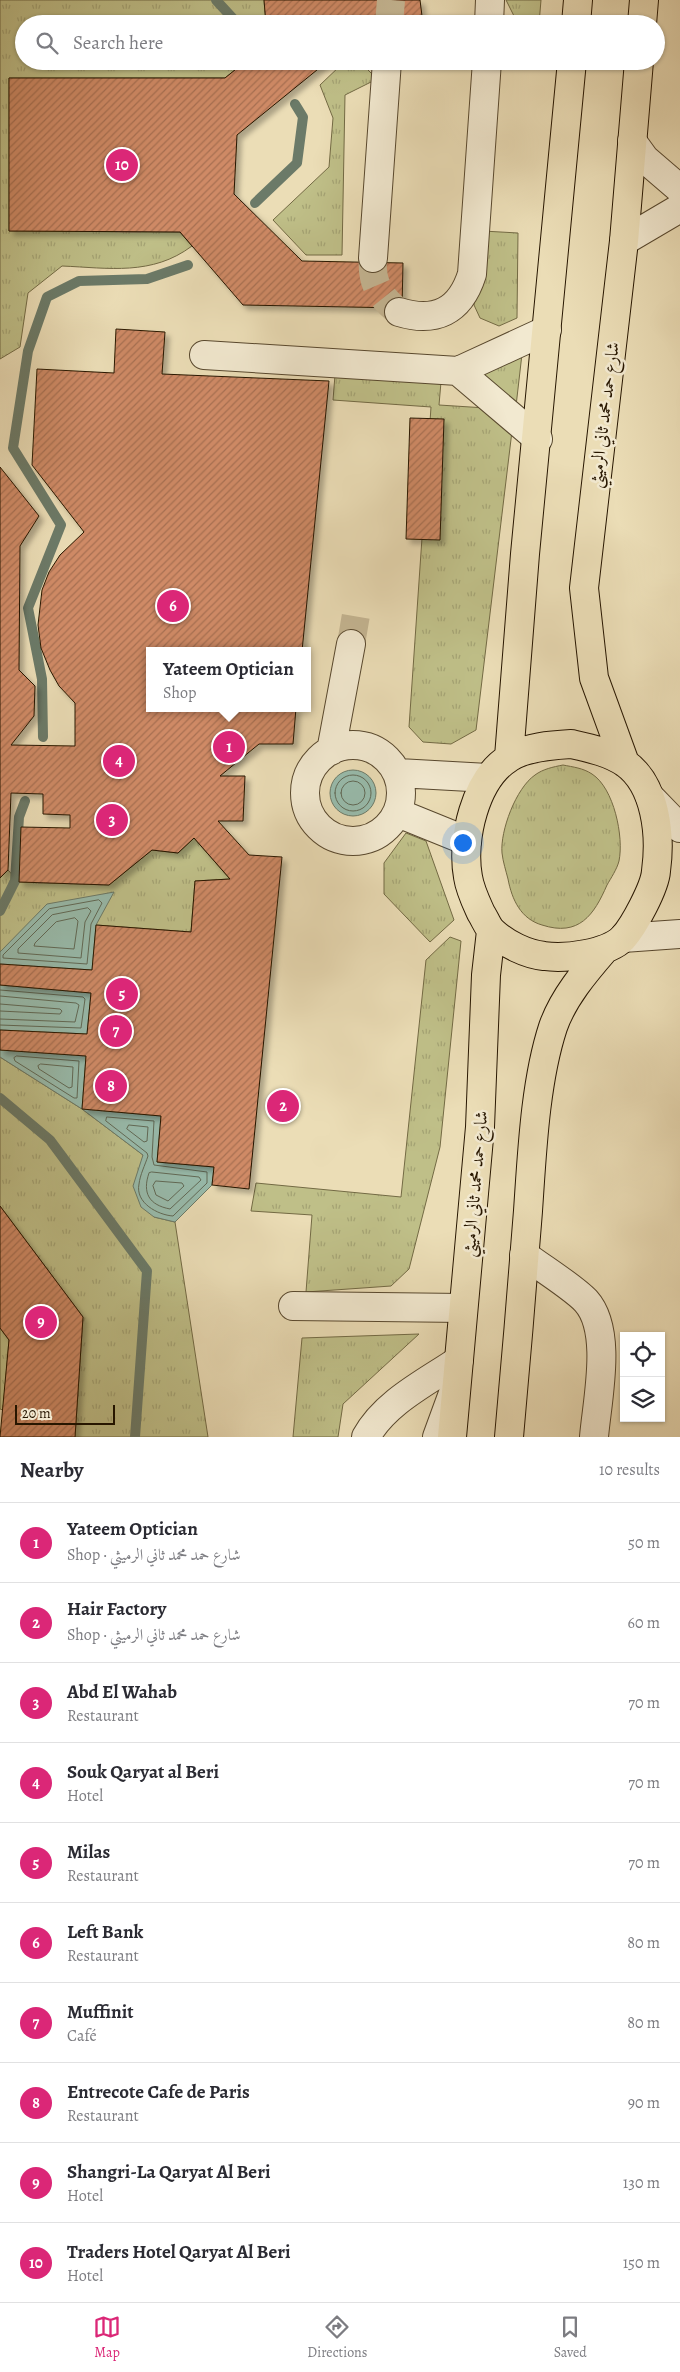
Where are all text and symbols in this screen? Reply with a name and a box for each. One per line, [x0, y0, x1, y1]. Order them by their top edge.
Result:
search box [15, 15, 665, 70]
icon: search [33, 29, 61, 57]
text: Search here [73, 30, 163, 56]
pin: 10 [106, 146, 138, 184]
street label: شارع حمد محمد ثاني الرميثي [583, 341, 630, 490]
pin: 6 [157, 587, 189, 625]
popup [146, 647, 311, 712]
text: Yateem Optician [163, 656, 294, 682]
text: Shop [163, 682, 196, 704]
pin: 1 [213, 728, 245, 766]
pin: 4 [103, 742, 135, 780]
pin: 3 [96, 801, 128, 839]
your location [450, 830, 476, 856]
pin: 5 [106, 975, 138, 1013]
pin: 7 [100, 1012, 132, 1050]
pin: 8 [95, 1067, 127, 1105]
pin: 2 [267, 1087, 299, 1125]
street label: شارع حمد محمد ثاني الرميثي [457, 1110, 498, 1259]
pin: 9 [25, 1303, 57, 1341]
map controls [620, 1332, 665, 1422]
button: locate [620, 1332, 665, 1377]
button: layers [620, 1377, 665, 1422]
scale bar [15, 1402, 115, 1425]
text: 20 m [22, 1404, 51, 1423]
text: Nearby [20, 1456, 83, 1484]
text: 10 results [599, 1459, 660, 1481]
text: Yateem Optician [67, 1516, 198, 1542]
text: 1 [33, 1532, 39, 1554]
text: 50 m [628, 1532, 660, 1554]
text: Shop · شارع حمد محمد ثاني الرميثي [67, 1544, 241, 1566]
text: Hair Factory [67, 1596, 166, 1622]
text: 2 [32, 1612, 40, 1634]
text: 60 m [628, 1612, 660, 1634]
text: Shop · شارع حمد محمد ثاني الرميثي [67, 1624, 241, 1646]
text: Abd El Wahab [67, 1679, 177, 1705]
text: 3 [33, 1692, 39, 1714]
text: 70 m [628, 1692, 660, 1714]
text: Restaurant [67, 1705, 139, 1727]
text: Souk Qaryat al Beri [67, 1759, 219, 1785]
text: 4 [32, 1772, 40, 1794]
text: 70 m [628, 1772, 660, 1794]
text: Hotel [67, 1785, 103, 1807]
text: Milas [67, 1839, 110, 1865]
text: 5 [33, 1852, 39, 1874]
text: 70 m [628, 1852, 660, 1874]
text: Restaurant [67, 1865, 139, 1887]
text: Left Bank [67, 1919, 143, 1945]
text: 6 [32, 1932, 40, 1954]
text: 80 m [627, 1932, 660, 1954]
text: Restaurant [67, 1945, 139, 1967]
text: Muffinit [67, 1999, 134, 2025]
text: 7 [33, 2012, 39, 2034]
text: 80 m [627, 2012, 660, 2034]
text: Café [67, 2025, 97, 2047]
text: Entrecote Cafe de Paris [67, 2079, 250, 2105]
text: 8 [32, 2092, 40, 2114]
text: 90 m [628, 2092, 660, 2114]
text: Restaurant [67, 2105, 139, 2127]
text: Shangri-La Qaryat Al Beri [67, 2159, 271, 2185]
text: 9 [32, 2172, 40, 2194]
text: 130 m [623, 2172, 660, 2194]
text: Hotel [67, 2185, 103, 2207]
text: Traders Hotel Qaryat Al Beri [67, 2239, 291, 2265]
text: 10 [29, 2252, 43, 2274]
text: 150 m [623, 2252, 660, 2274]
text: Hotel [67, 2265, 103, 2287]
tab: Map [93, 2313, 121, 2362]
tab: Directions [307, 2313, 367, 2362]
tab: Saved [554, 2313, 587, 2362]

